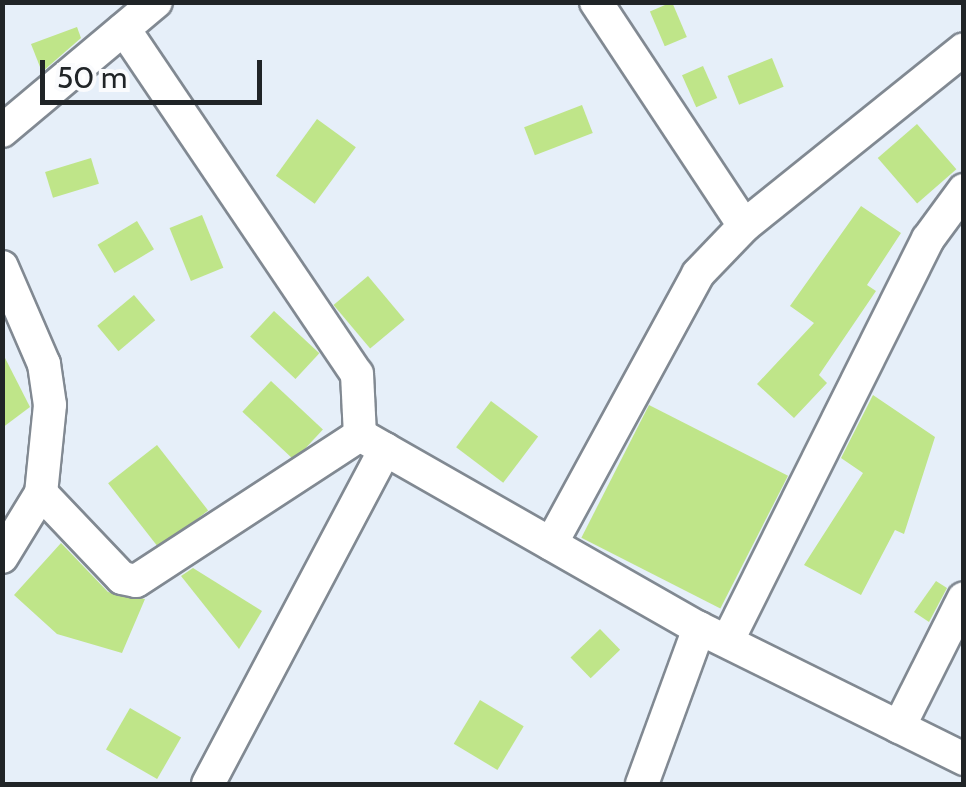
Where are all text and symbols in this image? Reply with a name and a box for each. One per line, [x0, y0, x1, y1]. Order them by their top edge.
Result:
scale bar [45, 40, 268, 102]
text: 50 m [57, 59, 127, 96]

